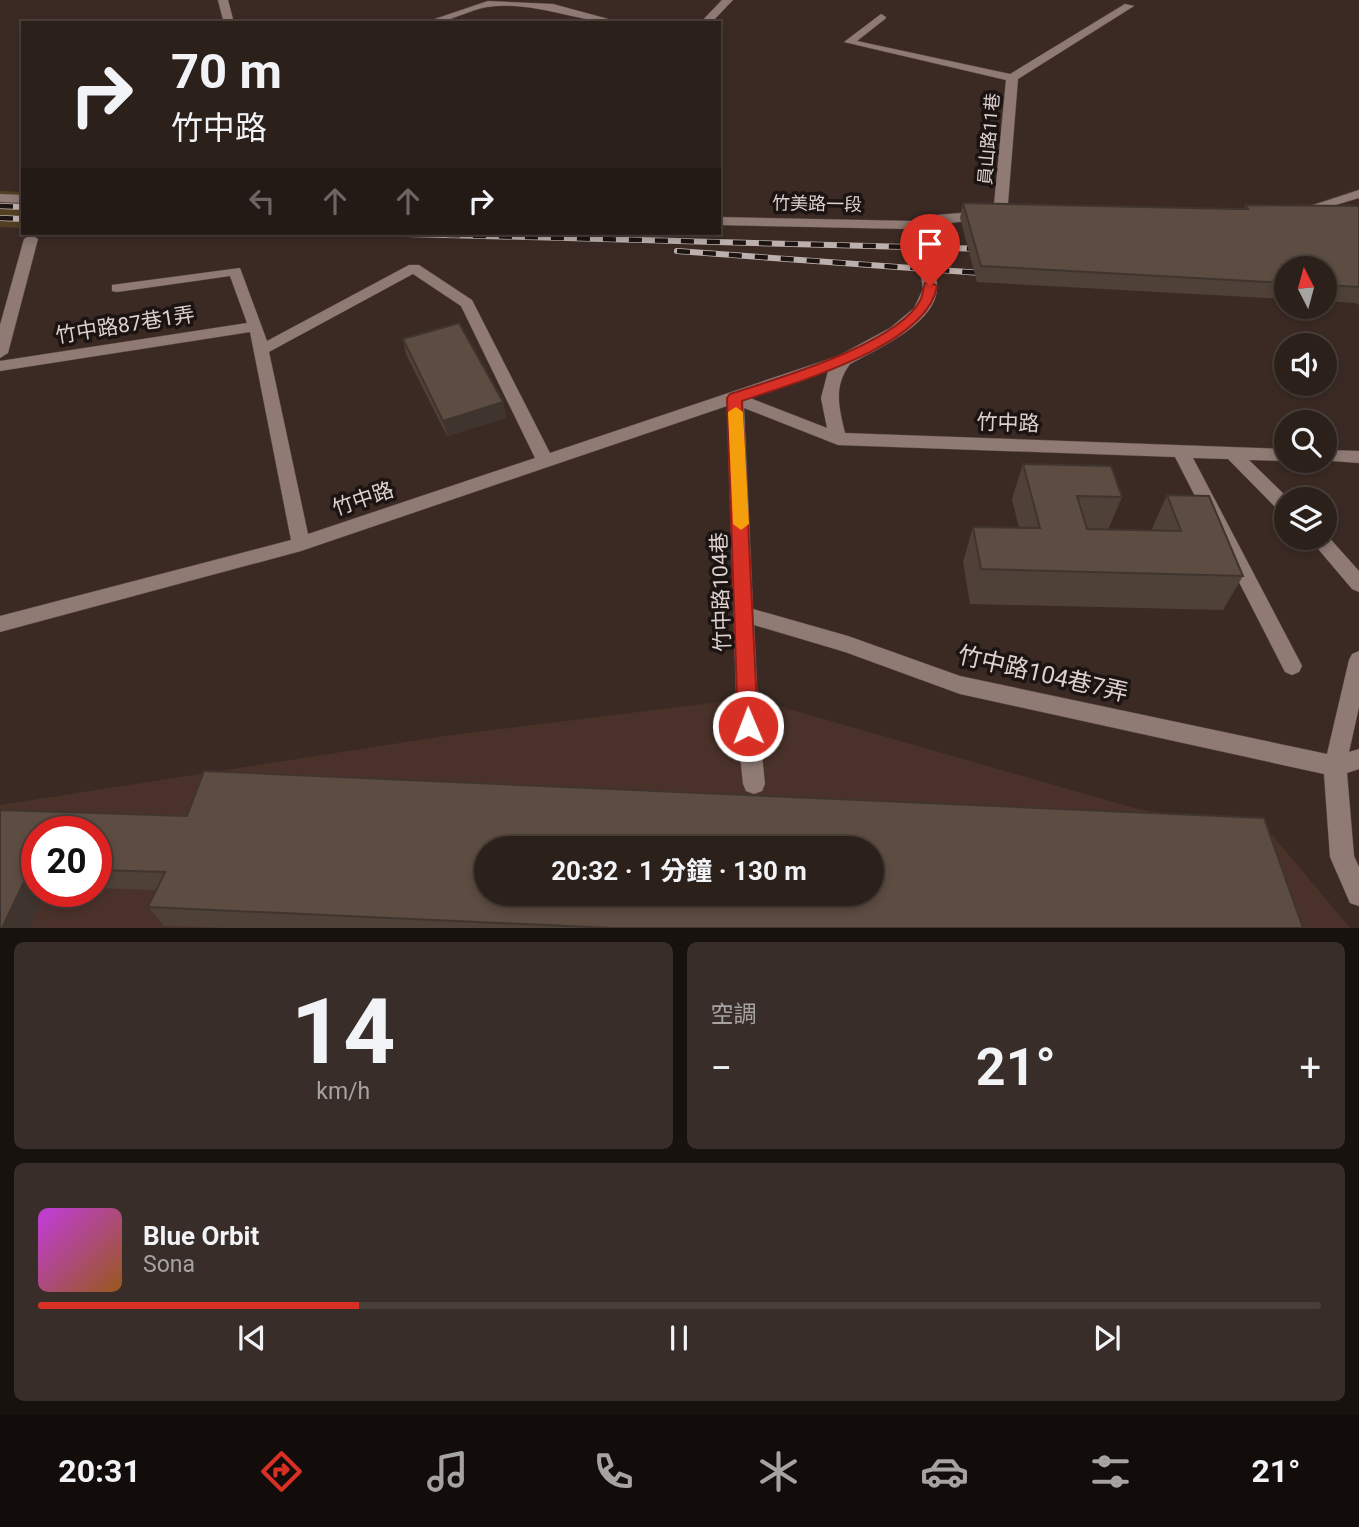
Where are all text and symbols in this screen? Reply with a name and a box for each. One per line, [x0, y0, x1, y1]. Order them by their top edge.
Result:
text: 70 m [171, 43, 282, 100]
icon: right [56, 49, 147, 140]
street label: 員山路11巷 [974, 92, 1003, 186]
text: 竹中路 [171, 109, 267, 147]
icon: left [243, 182, 281, 220]
icon: ahead [316, 182, 354, 220]
icon: ahead [389, 182, 427, 220]
icon: right [462, 182, 500, 220]
street label: 竹美路一段 [772, 192, 862, 215]
pin [900, 214, 960, 286]
icon: arrive [911, 225, 949, 263]
north arrow [1274, 256, 1337, 318]
map controls [1274, 256, 1337, 550]
street label: 竹中路87巷1弄 [54, 302, 196, 348]
button: sound [1274, 333, 1337, 396]
street label: 竹中路 [976, 410, 1040, 436]
button: search [1274, 410, 1337, 473]
street label: 竹中路 [329, 477, 397, 521]
button: layers [1274, 487, 1337, 550]
street label: 竹中路104巷 [707, 532, 735, 652]
street label: 竹中路104巷7弄 [955, 641, 1131, 707]
position arrow [711, 689, 785, 763]
speed limit sign: 20 [21, 816, 112, 907]
text: 20:32 · 1 分鐘 · 130 m [551, 856, 807, 886]
text: 14 [291, 979, 395, 1085]
text: 空調 [711, 1001, 757, 1028]
text: 21° [976, 1037, 1056, 1098]
text: − [711, 1046, 732, 1090]
text: + [1299, 1046, 1321, 1090]
text: km/h [316, 1078, 370, 1105]
text: Blue Orbit [143, 1221, 259, 1251]
text: Sona [143, 1251, 195, 1278]
icon: previous [233, 1319, 271, 1357]
icon: pause [660, 1319, 698, 1357]
icon: next [1088, 1319, 1126, 1357]
icon: directions [257, 1447, 306, 1496]
icon: music [423, 1447, 472, 1496]
icon: phone [589, 1447, 638, 1496]
icon: climate [754, 1447, 803, 1496]
icon: car [920, 1447, 969, 1496]
icon: filters [1086, 1447, 1135, 1496]
text: 20:31 [58, 1452, 141, 1490]
text: 21° [1251, 1452, 1301, 1490]

